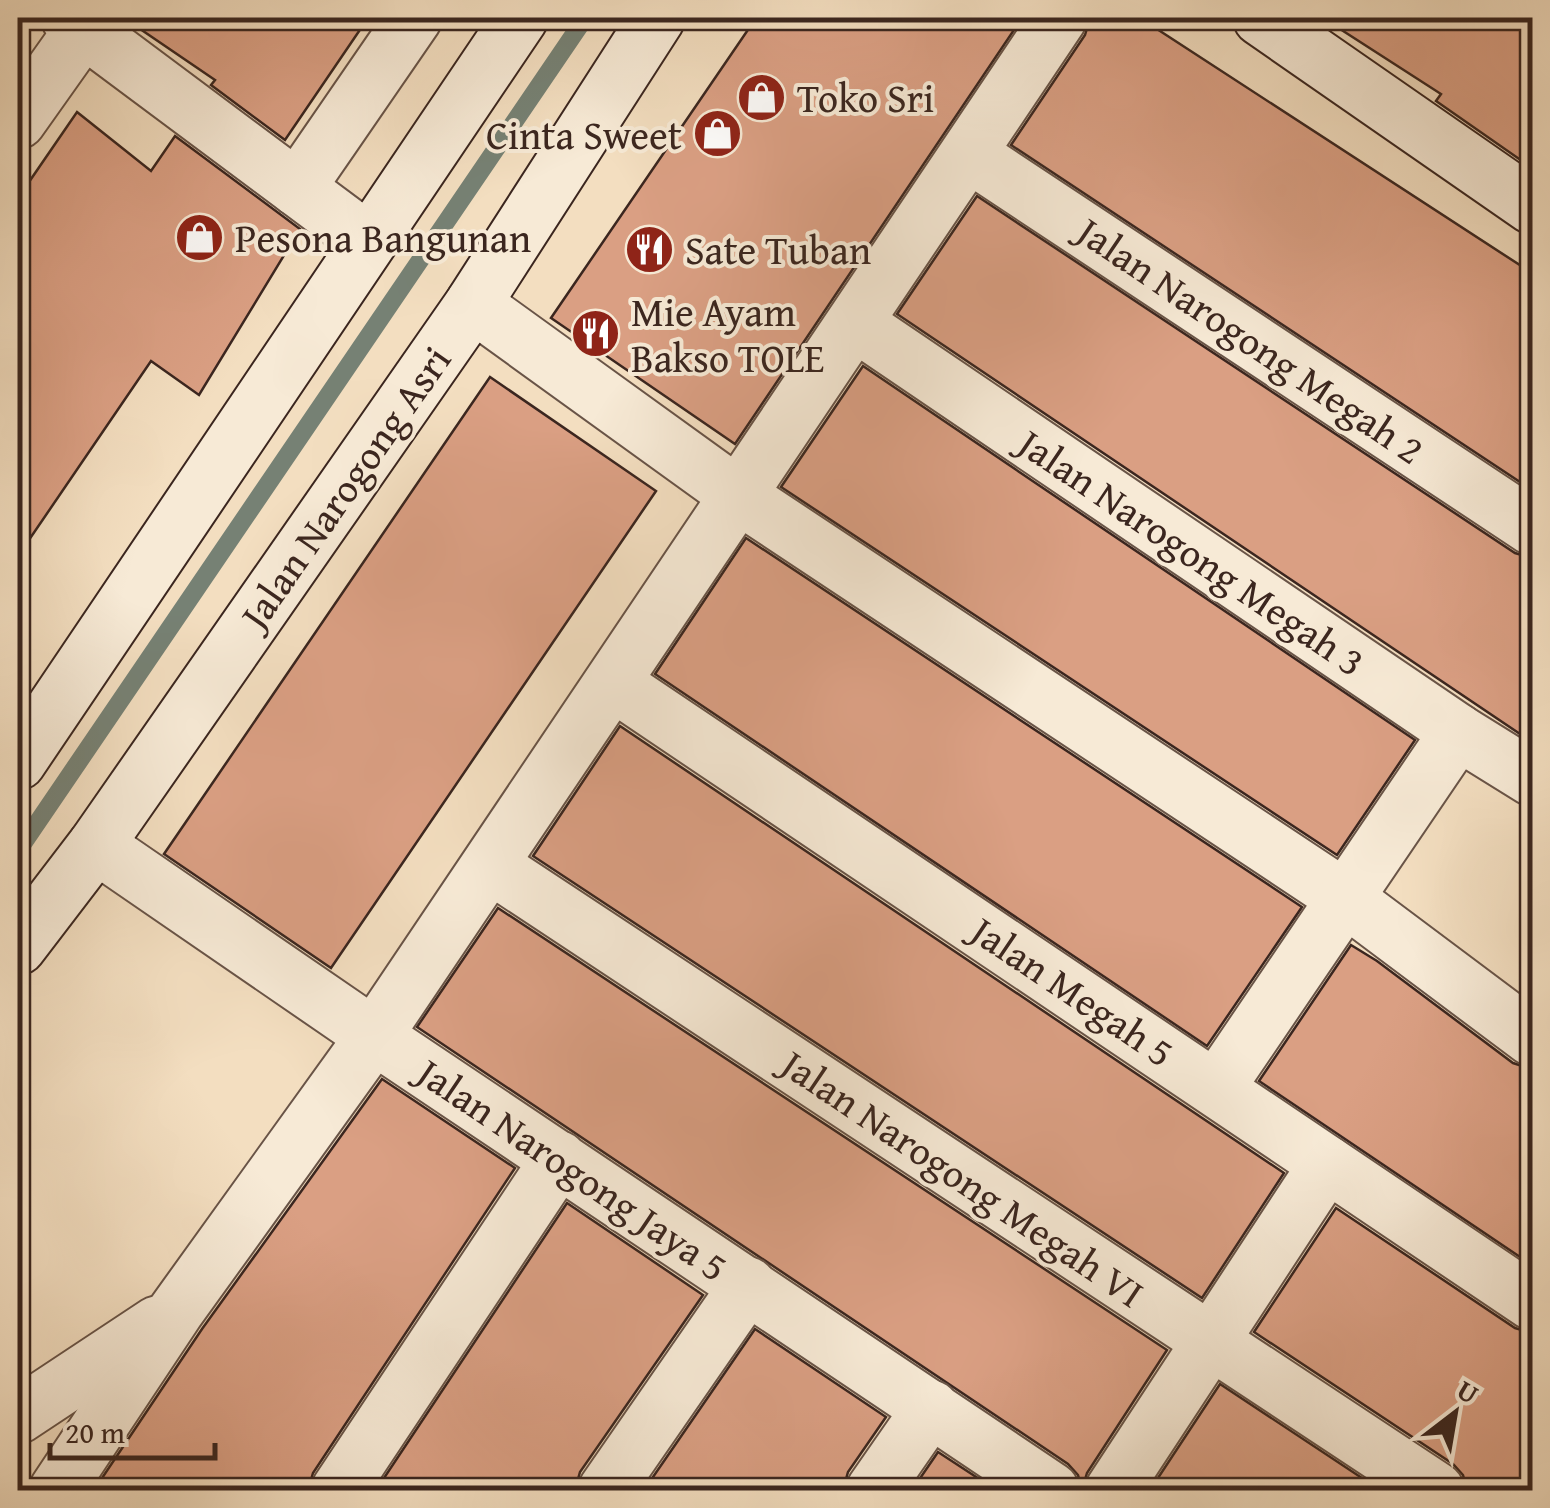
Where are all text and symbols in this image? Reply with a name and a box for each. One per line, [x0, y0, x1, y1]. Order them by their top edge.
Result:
place label: Toko Sri [797, 68, 934, 127]
shop icon: Toko Sri [736, 71, 788, 123]
place label: Cinta Sweet [486, 105, 682, 164]
shop icon: Cinta Sweet [691, 108, 743, 160]
street label: Jalan Narogong Megah 2 [1062, 199, 1436, 478]
place label: Pesona Bangunan [235, 208, 531, 267]
shop icon: Pesona Bangunan [174, 211, 226, 263]
place label: Sate Tuban [685, 220, 871, 279]
restaurant icon: Sate Tuban [624, 223, 676, 275]
place label: Mie Ayam Bakso TOLE [631, 282, 824, 387]
restaurant icon: Mie Ayam Bakso TOLE [570, 308, 622, 360]
street label: Jalan Narogong Asri [222, 333, 465, 645]
street label: Jalan Narogong Megah 3 [1003, 411, 1377, 690]
street label: Jalan Megah 5 [955, 898, 1186, 1081]
street label: Jalan Narogong Megah VI [766, 1032, 1156, 1322]
street label: Jalan Narogong Jaya 5 [402, 1040, 740, 1295]
north arrow [1405, 1363, 1505, 1463]
text: U [1449, 1369, 1487, 1414]
scale bar [50, 1398, 215, 1460]
text: 20 m [65, 1410, 125, 1454]

